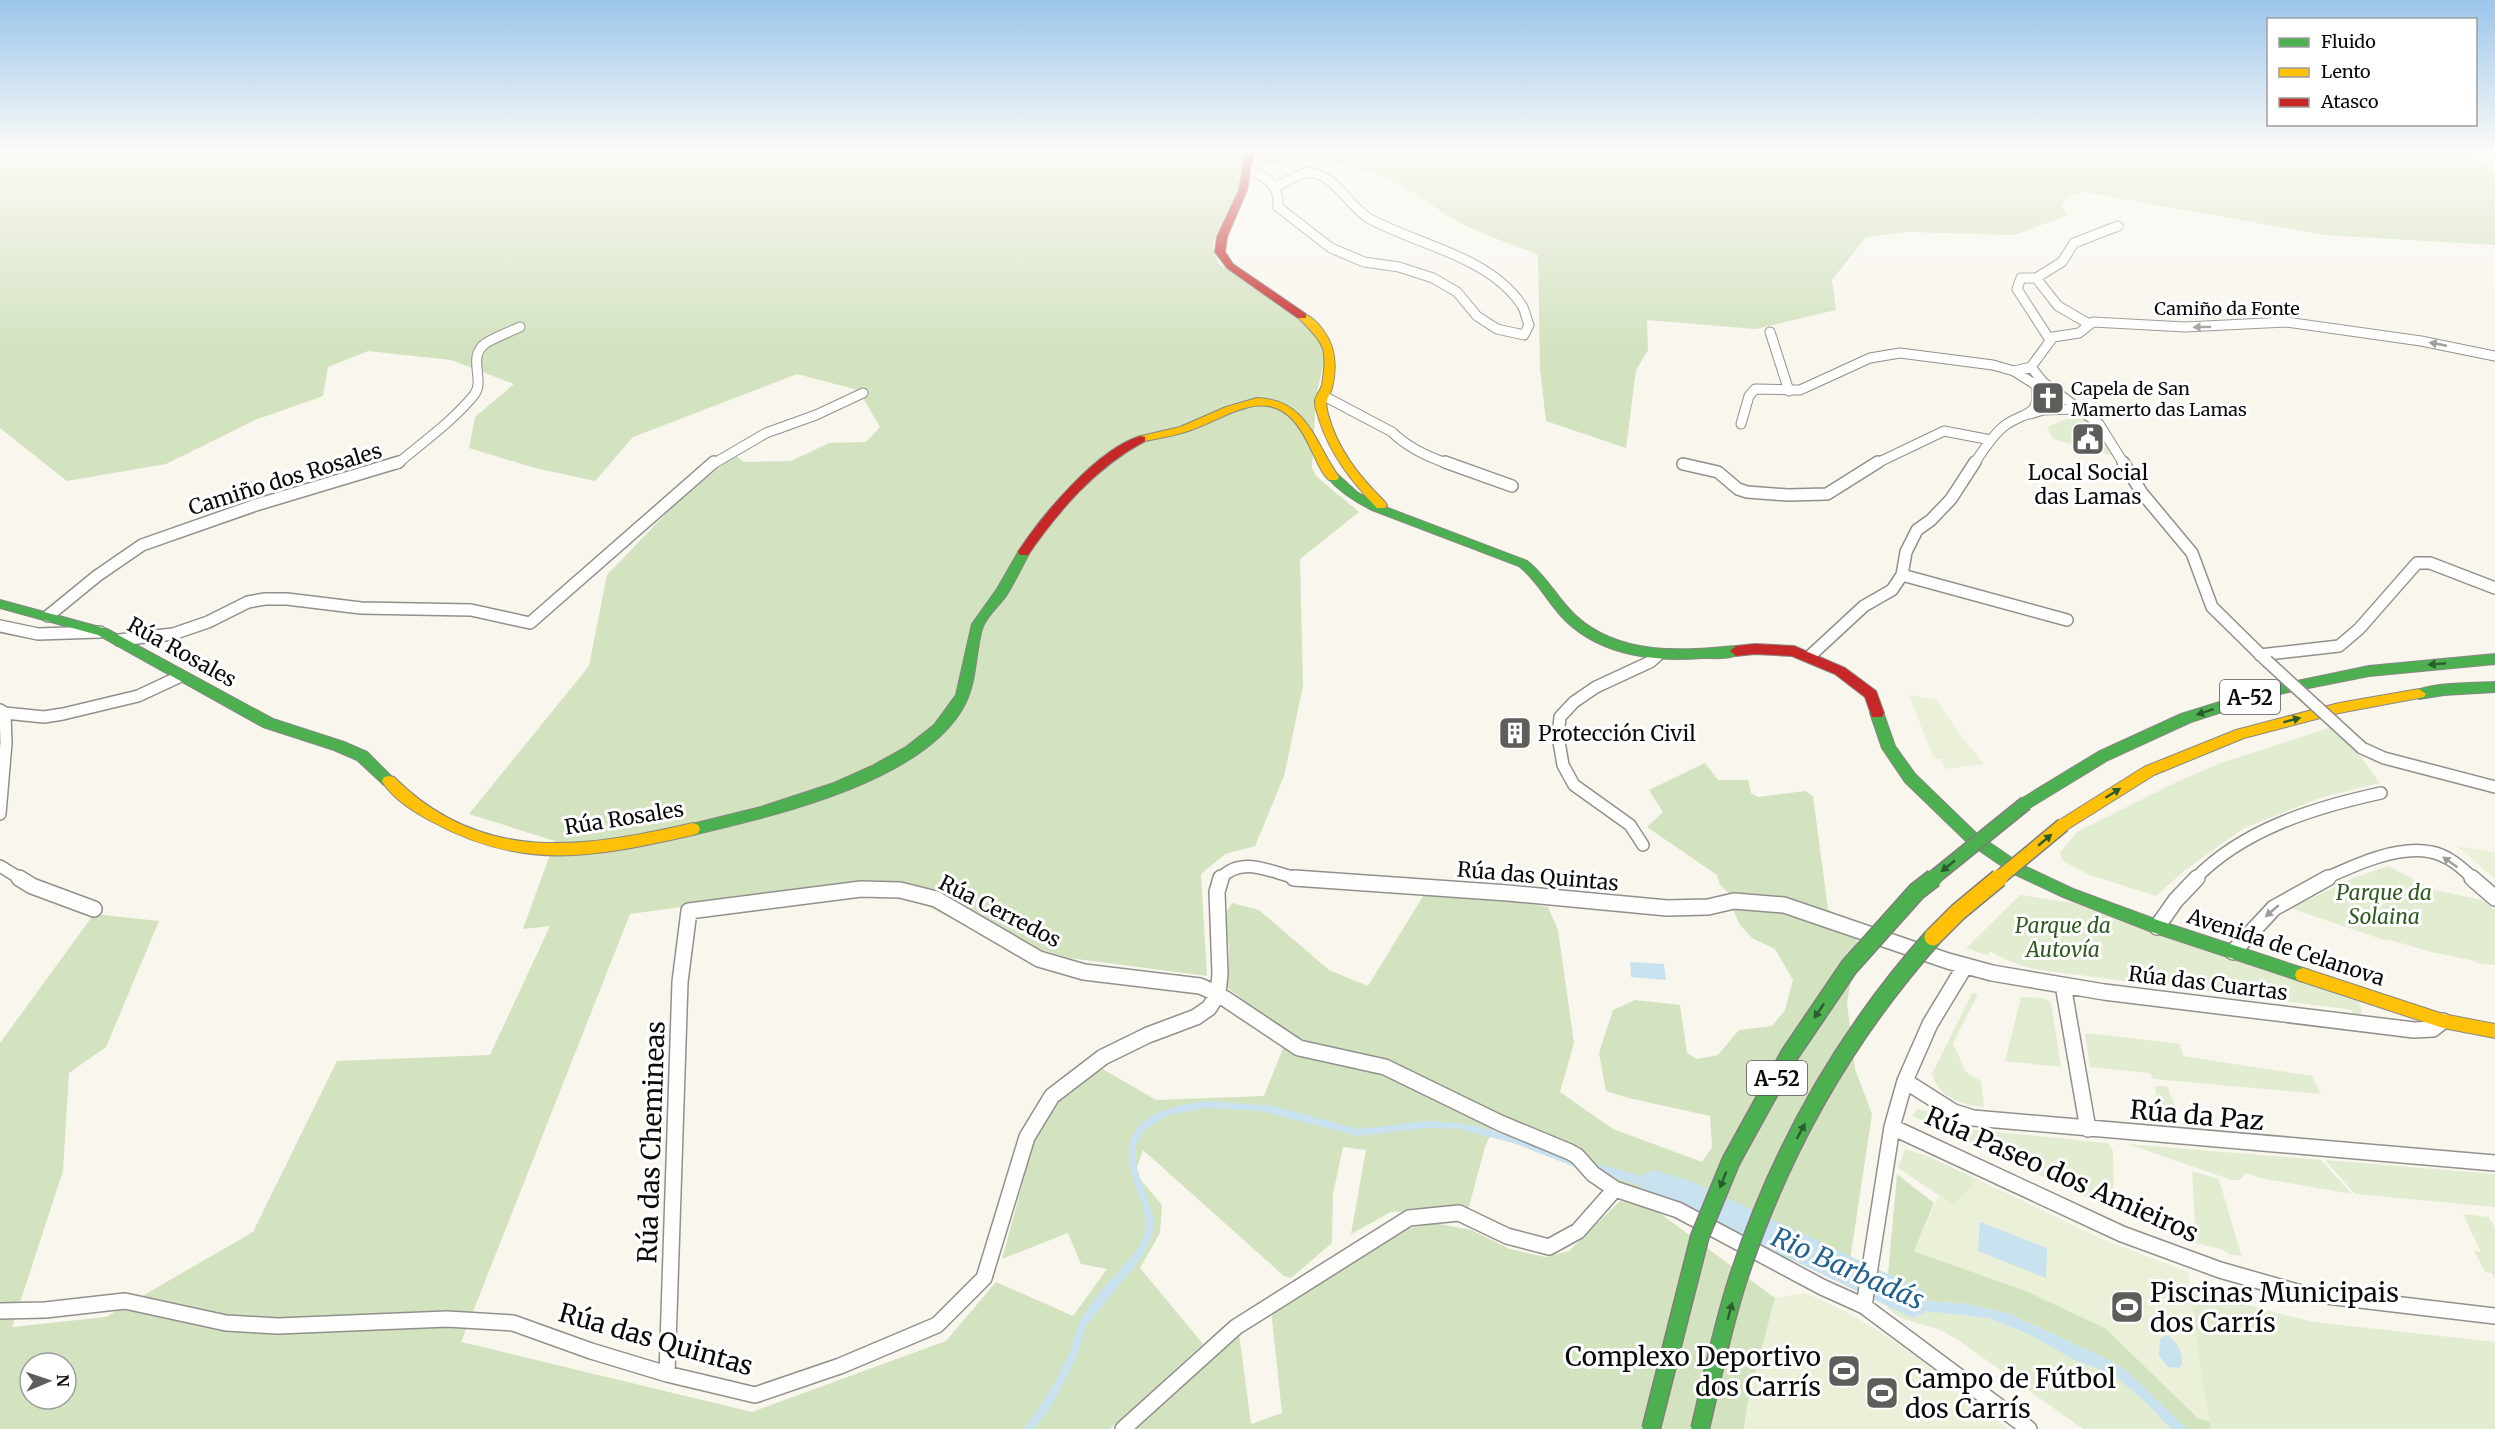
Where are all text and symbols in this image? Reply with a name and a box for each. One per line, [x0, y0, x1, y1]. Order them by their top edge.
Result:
legend [2267, 18, 2477, 126]
text: Fluido [2321, 30, 2376, 53]
text: Lento [2321, 60, 2371, 83]
text: Atasco [2320, 90, 2379, 113]
street label: Camiño da Fonte [2154, 297, 2300, 320]
one-way arrow [2193, 322, 2212, 332]
one-way arrow [2428, 339, 2447, 348]
place label: Capela de San Mamerto das Lamas [2071, 377, 2247, 421]
church icon: Capela de San Mamerto das Lamas [2030, 380, 2066, 416]
public building icon: Local Social das Lamas [2070, 421, 2106, 457]
street label: Camiño dos Rosales [185, 437, 385, 521]
place label: Local Social das Lamas [2028, 459, 2149, 510]
street label: Rúa Rosales [123, 611, 241, 693]
one-way arrow [2427, 659, 2446, 668]
road number: A-52 [2220, 680, 2280, 714]
one-way arrow [2196, 708, 2214, 717]
building icon: Protección Civil [1497, 715, 1533, 751]
one-way arrow [2283, 715, 2302, 725]
place label: Protección Civil [1538, 720, 1696, 747]
one-way arrow [2105, 788, 2121, 799]
street label: Rúa Rosales [562, 795, 686, 841]
one-way arrow [2038, 834, 2053, 846]
street label: Rúa das Quintas [1456, 855, 1620, 897]
one-way arrow [2441, 856, 2458, 867]
one-way arrow [1941, 859, 1956, 872]
street label: Rúa Cerredos [935, 869, 1065, 953]
park label: Parque da Solaina [2336, 879, 2432, 930]
street label: Avenida de Celanova [2183, 902, 2388, 992]
one-way arrow [2265, 904, 2280, 917]
park label: Parque da Autovía [2015, 912, 2111, 963]
street label: Rúa das Cuartas [2127, 960, 2289, 1006]
one-way arrow [1814, 1003, 1825, 1019]
street label: Rúa das Chemineas [630, 1020, 672, 1264]
road number: A-52 [1747, 1061, 1807, 1095]
street label: Rúa da Paz [2129, 1093, 2265, 1137]
street label: Rúa Paseo dos Amieiros [1920, 1099, 2204, 1249]
one-way arrow [1796, 1122, 1806, 1139]
one-way arrow [1718, 1172, 1728, 1190]
water label: Rio Barbadás [1766, 1219, 1930, 1317]
place label: Piscinas Municipais dos Carrís [2150, 1276, 2399, 1339]
sports icon: Piscinas Municipais dos Carrís [2109, 1289, 2145, 1325]
street label: Rúa das Quintas [555, 1295, 757, 1383]
one-way arrow [1726, 1302, 1735, 1320]
place label: Complexo Deportivo dos Carrís [1565, 1340, 1821, 1403]
north arrow [18, 1351, 78, 1411]
sports icon: Complexo Deportivo dos Carrís [1826, 1353, 1862, 1389]
place label: Campo de Fútbol dos Carrís [1905, 1362, 2116, 1425]
text: N [53, 1374, 73, 1388]
sports icon: Campo de Fútbol dos Carrís [1864, 1375, 1900, 1411]

